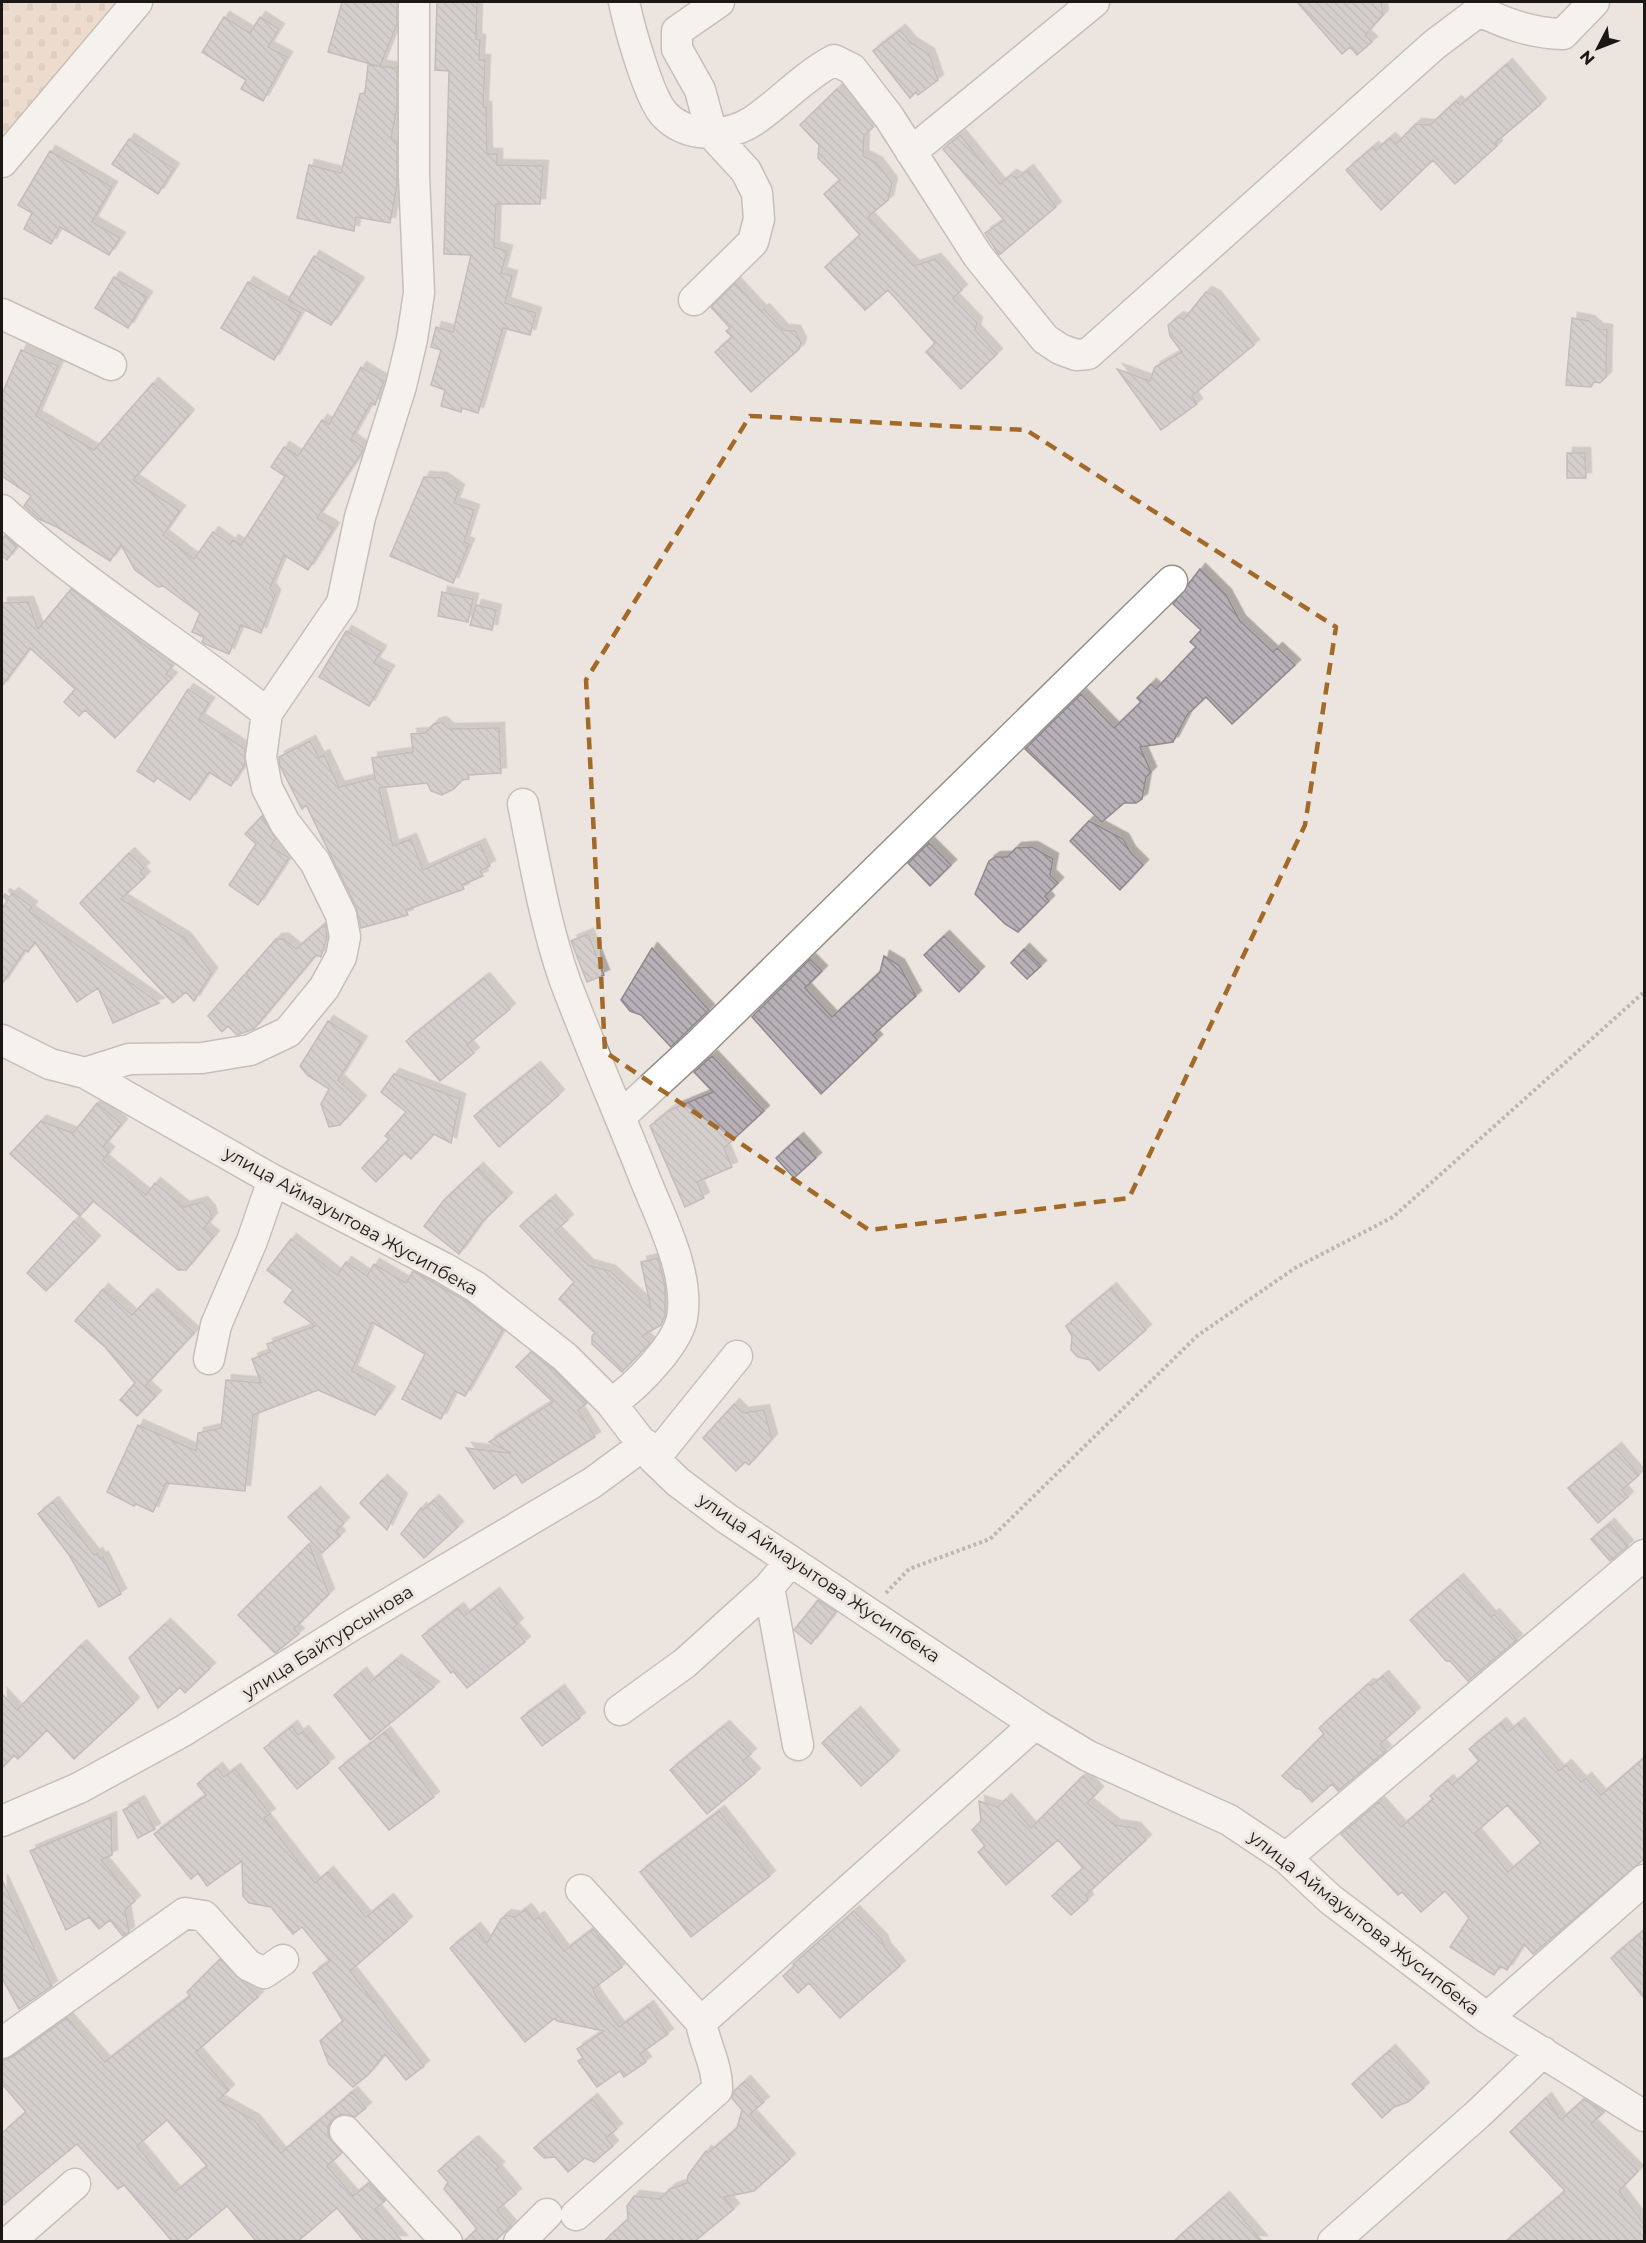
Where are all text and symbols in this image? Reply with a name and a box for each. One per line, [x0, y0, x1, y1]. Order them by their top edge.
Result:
north arrow [1568, 18, 1628, 78]
text: N [1576, 47, 1599, 69]
street label: улица Аймауытова Жусипбека [219, 1141, 482, 1300]
street label: улица Аймауытова Жусипбека [693, 1488, 944, 1667]
street label: улица Байтурсынова [238, 1580, 417, 1704]
street label: улица Аймауытова Жусипбека [1243, 1825, 1484, 2020]

